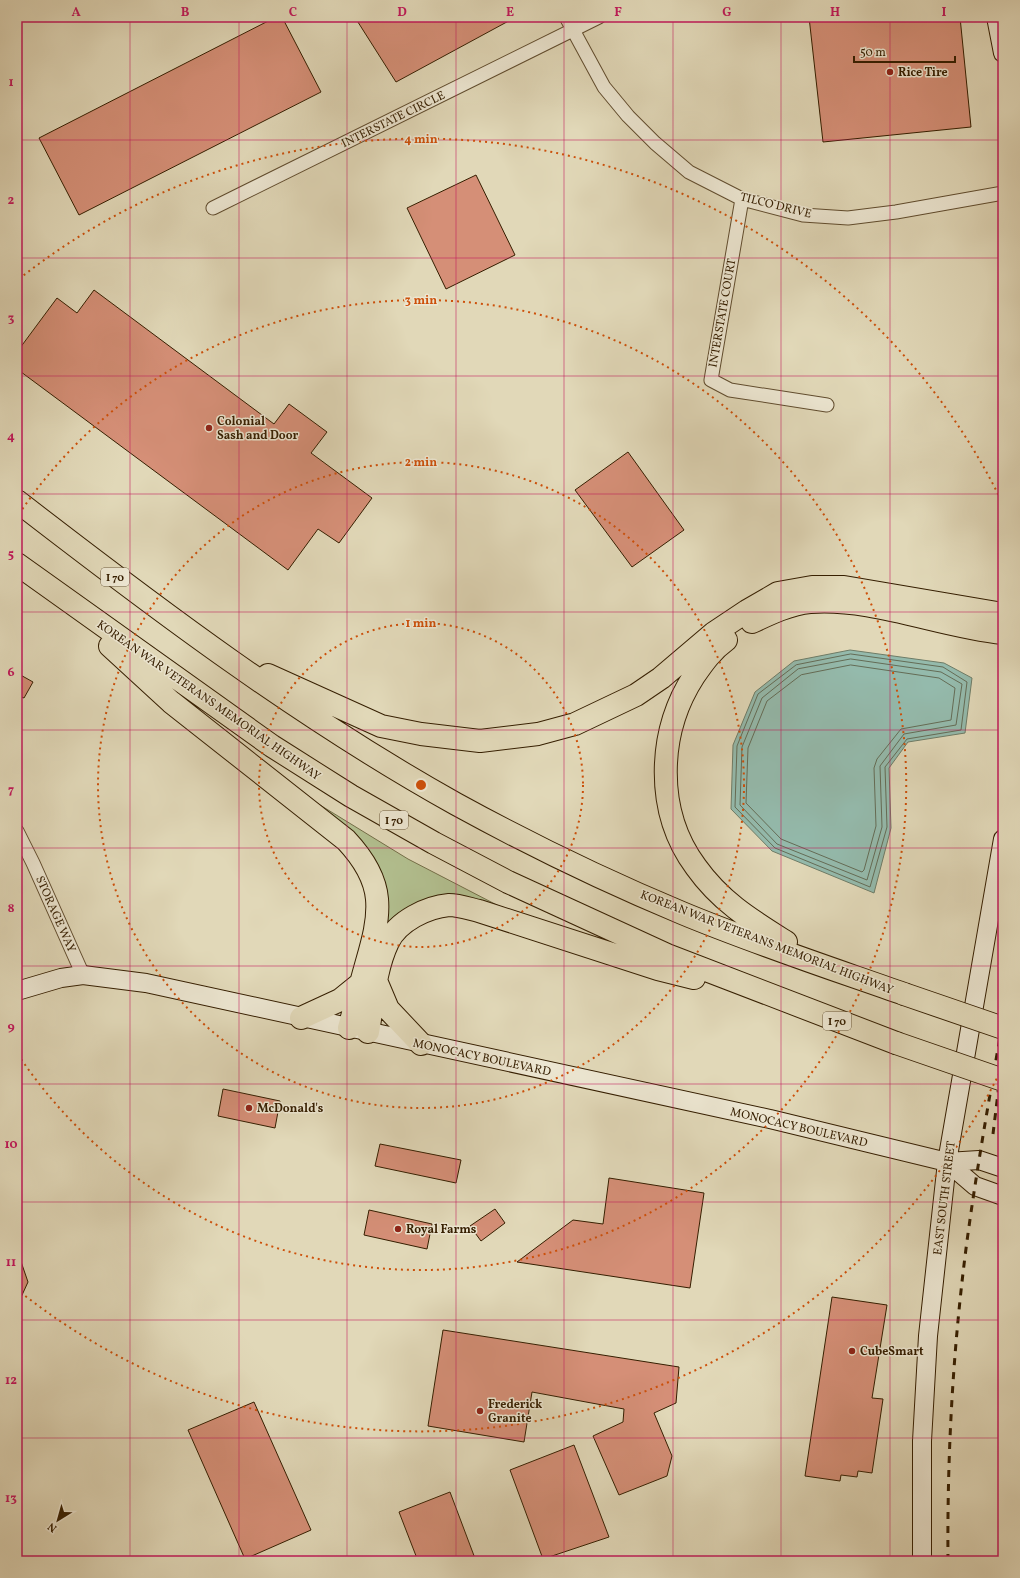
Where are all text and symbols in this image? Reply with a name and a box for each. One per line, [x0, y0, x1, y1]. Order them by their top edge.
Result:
text: A [71, 4, 81, 22]
text: B [181, 4, 190, 22]
text: C [289, 4, 297, 22]
text: D [397, 4, 407, 22]
text: E [506, 4, 514, 22]
text: F [614, 4, 622, 22]
text: G [722, 4, 732, 22]
text: H [830, 4, 840, 22]
text: I [942, 4, 947, 22]
scale bar [854, 38, 955, 64]
text: 50 m [860, 45, 886, 61]
place label: Rice Tire [898, 65, 948, 81]
marker: Rice Tire [885, 67, 895, 77]
text: 1 [8, 74, 14, 92]
street label: INTERSTATE CIRCLE [339, 88, 448, 152]
text: 4 min [404, 132, 438, 148]
street label: TILCO DRIVE [738, 189, 813, 223]
text: 2 [8, 192, 15, 210]
street label: INTERSTATE COURT [706, 257, 740, 369]
text: 3 min [405, 293, 437, 309]
text: 3 [8, 310, 15, 328]
place label: Colonial Sash and Door [217, 414, 298, 444]
marker: Colonial Sash and Door [204, 423, 214, 433]
text: 4 [7, 428, 15, 446]
text: 2 min [405, 455, 437, 471]
text: 5 [8, 546, 14, 564]
road number: I 70 [101, 568, 129, 586]
text: 1 min [406, 616, 437, 632]
street label: KOREAN WAR VETERANS MEMORIAL HIGHWAY [93, 617, 324, 785]
text: 6 [7, 664, 15, 682]
centre of rings [414, 778, 428, 792]
text: 7 [8, 782, 14, 800]
road number: I 70 [380, 811, 408, 829]
street label: STORAGE WAY [31, 874, 79, 956]
street label: KOREAN WAR VETERANS MEMORIAL HIGHWAY [638, 887, 896, 999]
text: 8 [7, 900, 15, 918]
road number: I 70 [823, 1012, 851, 1030]
text: 9 [7, 1018, 15, 1036]
street label: MONOCACY BOULEVARD [411, 1036, 552, 1080]
place label: McDonald's [257, 1101, 324, 1117]
marker: McDonald's [244, 1103, 254, 1113]
street label: MONOCACY BOULEVARD [728, 1104, 869, 1152]
text: 10 [4, 1136, 18, 1154]
street label: EAST SOUTH STREET [930, 1140, 960, 1256]
place label: Royal Farms [406, 1222, 477, 1238]
marker: Royal Farms [393, 1224, 403, 1234]
text: 11 [6, 1254, 16, 1272]
place label: CubeSmart [860, 1344, 924, 1360]
marker: CubeSmart [847, 1346, 857, 1356]
text: 12 [5, 1372, 17, 1390]
place label: Frederick Granite [488, 1397, 543, 1427]
marker: Frederick Granite [475, 1406, 485, 1416]
text: 13 [5, 1490, 17, 1508]
north arrow [38, 1500, 78, 1540]
text: N [45, 1518, 61, 1535]

